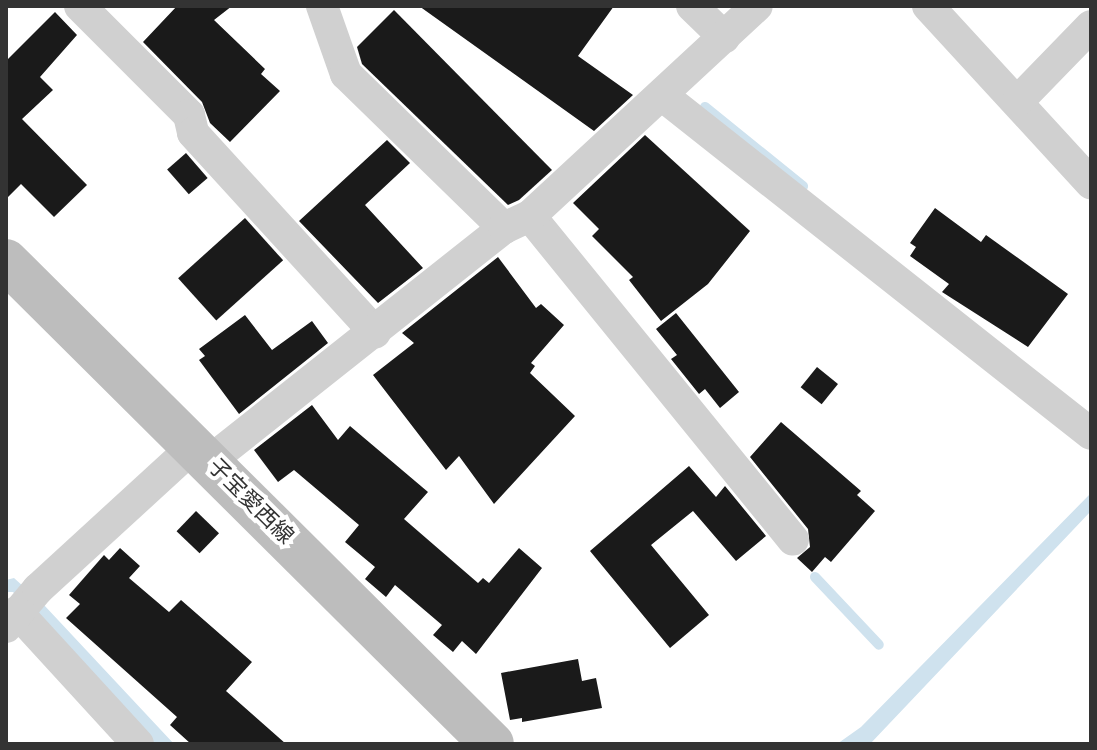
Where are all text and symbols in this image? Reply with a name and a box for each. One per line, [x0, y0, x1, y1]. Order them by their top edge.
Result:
street label: 子宝愛西線 [203, 453, 299, 549]

